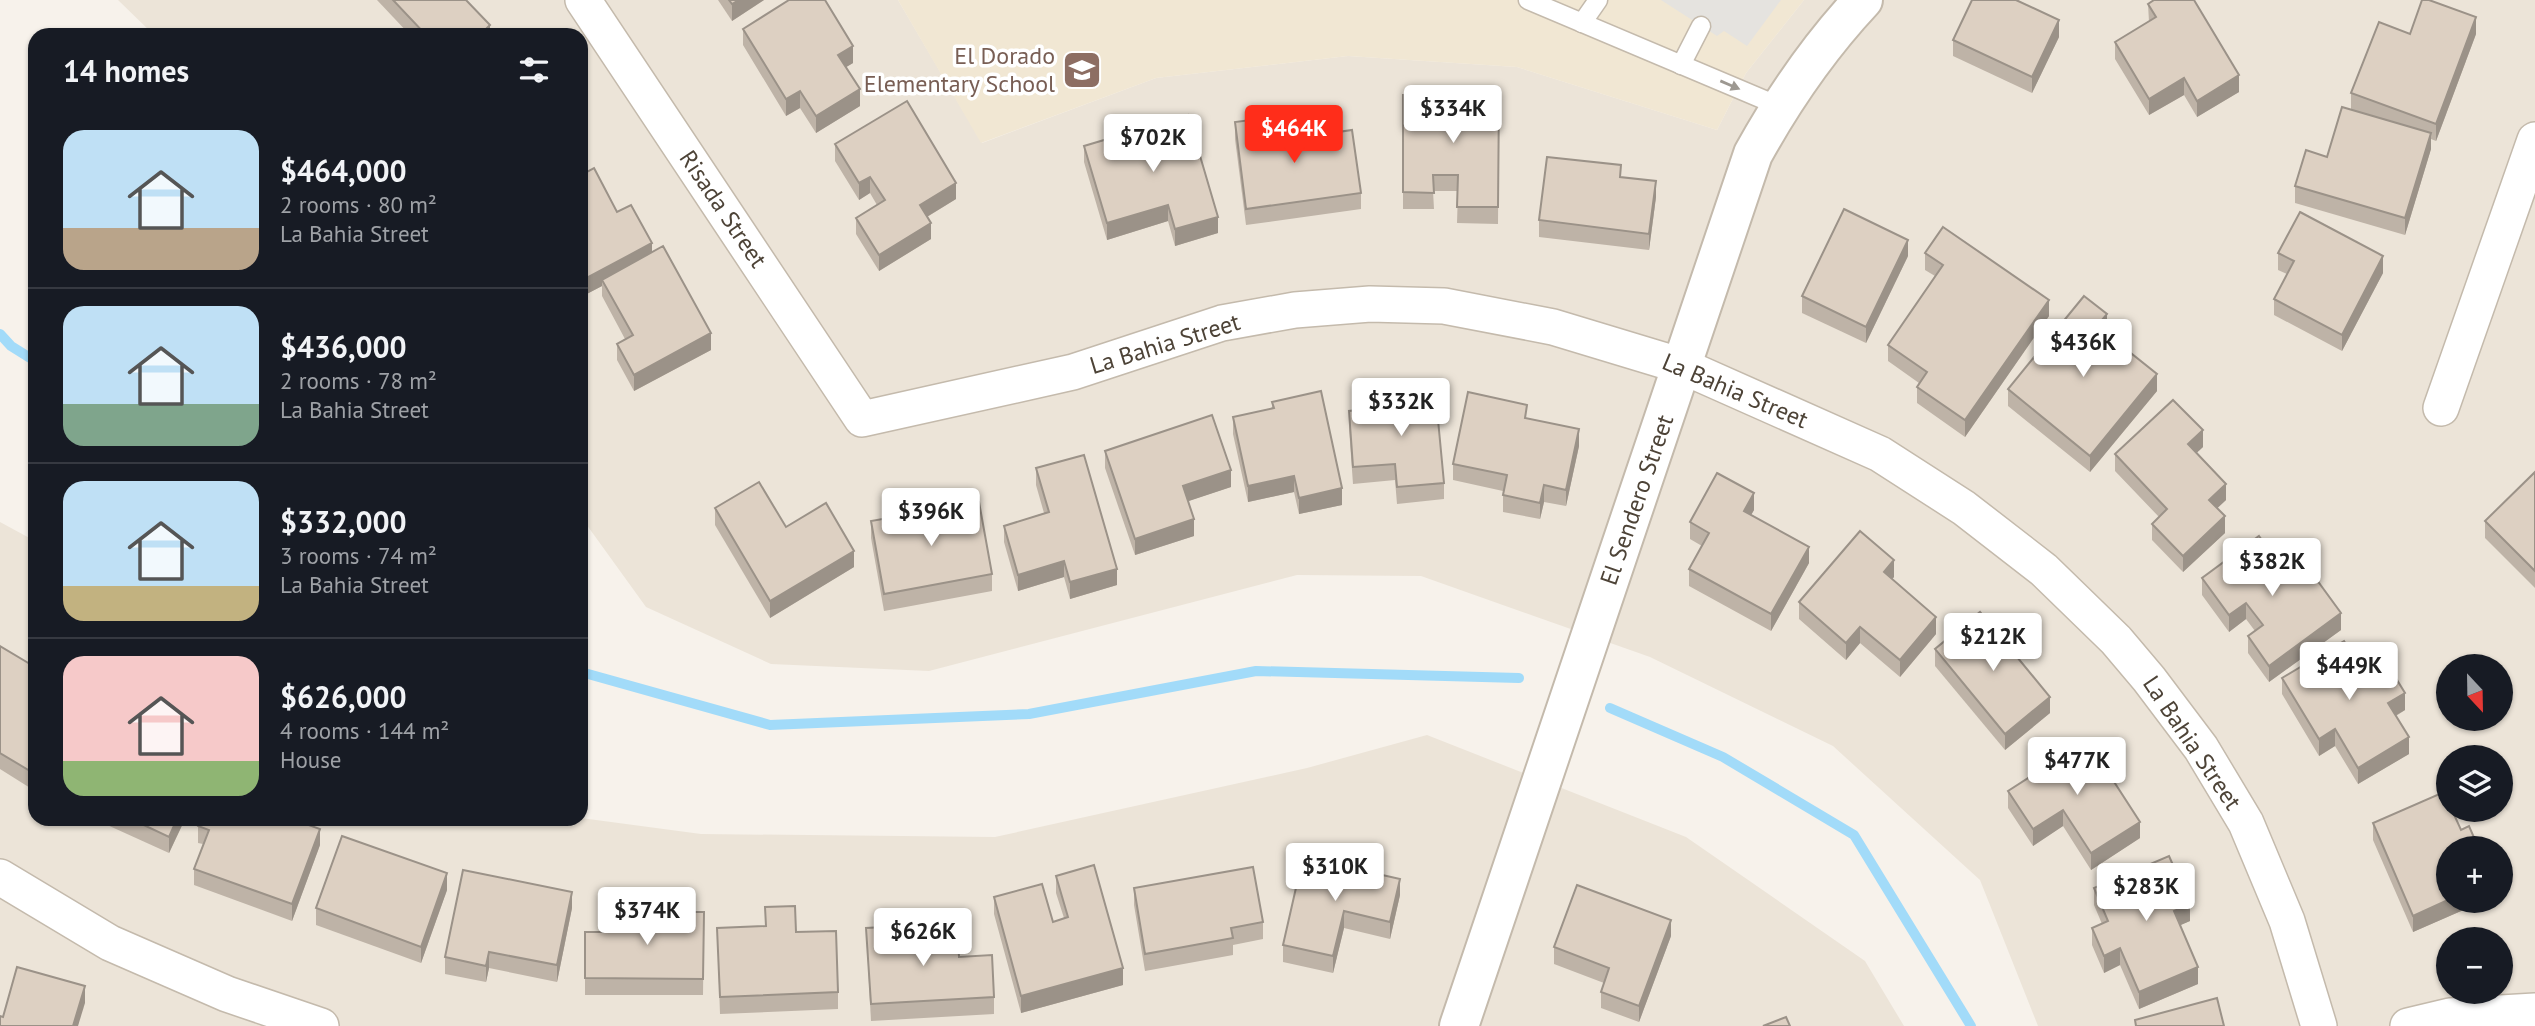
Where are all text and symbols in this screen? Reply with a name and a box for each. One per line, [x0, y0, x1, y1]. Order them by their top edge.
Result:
place label: El Dorado Elementary School [864, 40, 1055, 99]
school or university icon: El Dorado Elementary School [1061, 49, 1103, 91]
text: 14 homes [63, 51, 189, 90]
icon: filters [515, 51, 553, 89]
one-way arrow [1720, 80, 1741, 91]
pin: $334K [1404, 86, 1502, 145]
text: $334K [1420, 93, 1486, 122]
pin: $464K [1245, 106, 1343, 165]
text: $464K [1261, 113, 1327, 142]
pin: $702K [1104, 114, 1202, 174]
text: $702K [1120, 122, 1186, 151]
street label: Risada Street [673, 144, 774, 273]
text: $464,000 [280, 151, 407, 190]
icon: home [119, 158, 203, 242]
text: 2 rooms · 80 m² [280, 190, 437, 219]
text: La Bahia Street [280, 219, 429, 248]
street label: La Bahia Street [1086, 306, 1244, 381]
pin: $436K [2034, 320, 2132, 379]
text: $436,000 [280, 327, 407, 366]
text: $436K [2050, 327, 2116, 356]
icon: home [119, 334, 203, 418]
street label: La Bahia Street [1658, 346, 1813, 435]
text: 2 rooms · 78 m² [280, 366, 437, 395]
pin: $332K [1352, 378, 1450, 438]
text: $332K [1368, 386, 1434, 415]
text: La Bahia Street [280, 395, 429, 424]
street label: El Sendero Street [1593, 411, 1680, 589]
pin: $396K [882, 489, 980, 548]
text: $396K [898, 496, 964, 525]
text: $332,000 [280, 502, 407, 541]
icon: home [119, 509, 203, 593]
pin: $382K [2223, 538, 2321, 598]
text: 3 rooms · 74 m² [280, 541, 437, 570]
text: $382K [2239, 546, 2305, 575]
text: La Bahia Street [280, 570, 429, 599]
pin: $212K [1944, 614, 2042, 673]
text: $212K [1960, 621, 2026, 650]
pin: $449K [2300, 642, 2398, 702]
text: $449K [2316, 650, 2382, 679]
north arrow [2436, 654, 2513, 732]
map controls [2436, 654, 2513, 1004]
street label: La Bahia Street [2136, 670, 2249, 816]
text: $626,000 [280, 677, 407, 716]
icon: home [119, 684, 203, 768]
text: 4 rooms · 144 m² [280, 716, 449, 745]
pin: $477K [2028, 738, 2126, 797]
text: House [280, 745, 342, 774]
text: $477K [2044, 745, 2110, 774]
button: layers [2436, 745, 2513, 822]
button: + [2436, 836, 2513, 913]
pin: $310K [1286, 844, 1384, 903]
text: $310K [1302, 851, 1368, 880]
pin: $283K [2097, 864, 2195, 923]
text: $283K [2113, 871, 2179, 900]
pin: $374K [598, 888, 696, 947]
text: $374K [614, 895, 680, 924]
pin: $626K [874, 908, 972, 968]
text: $626K [890, 916, 956, 945]
button: − [2436, 927, 2513, 1004]

